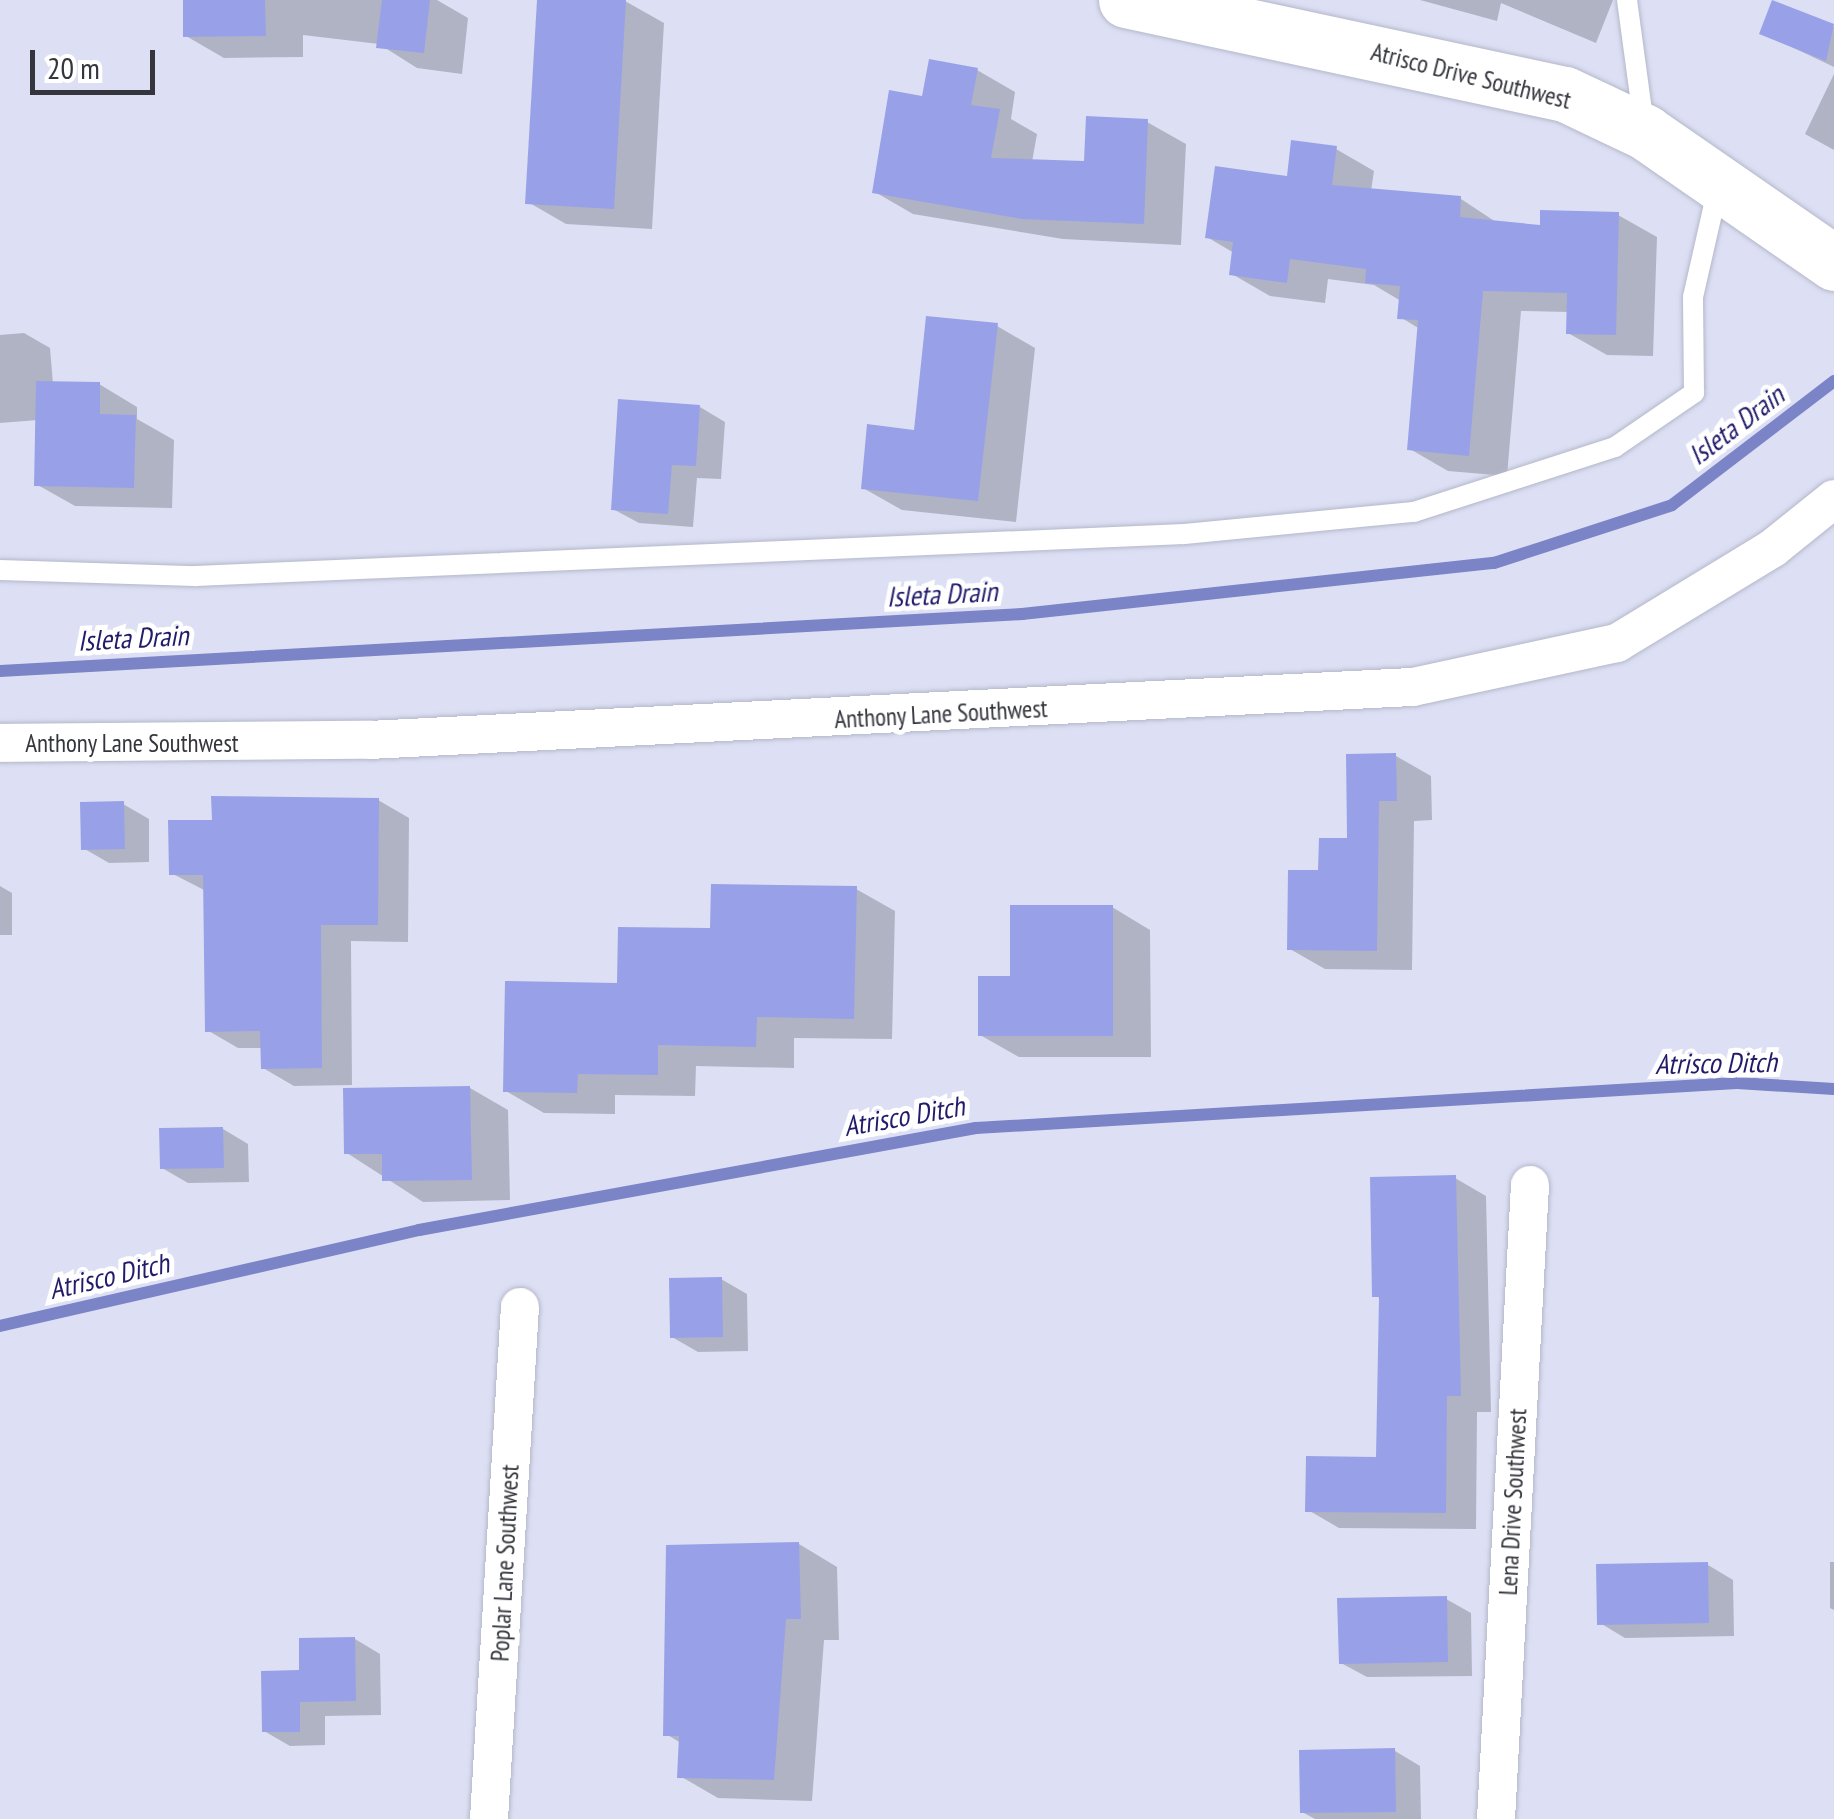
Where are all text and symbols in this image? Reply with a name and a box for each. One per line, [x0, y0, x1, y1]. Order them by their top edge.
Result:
scale bar [35, 30, 160, 92]
street label: Atrisco Drive Southwest [1368, 37, 1574, 115]
text: 20 m [47, 48, 100, 87]
water label: Isleta Drain [1682, 378, 1790, 472]
water label: Isleta Drain [886, 574, 998, 614]
water label: Isleta Drain [77, 618, 189, 658]
street label: Anthony Lane Southwest [833, 693, 1049, 735]
street label: Anthony Lane Southwest [25, 728, 239, 758]
water label: Atrisco Ditch [1655, 1045, 1777, 1081]
water label: Atrisco Ditch [841, 1089, 967, 1143]
water label: Atrisco Ditch [46, 1246, 172, 1306]
street label: Lena Drive Southwest [1493, 1408, 1533, 1596]
street label: Poplar Lane Southwest [485, 1464, 525, 1662]

